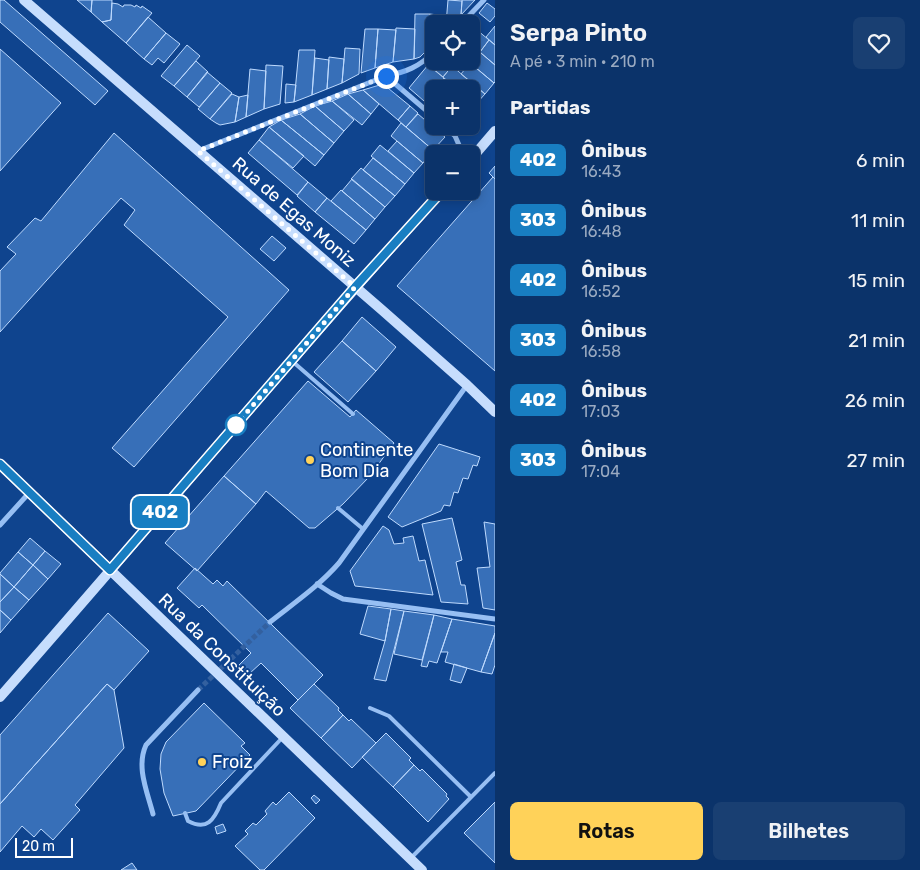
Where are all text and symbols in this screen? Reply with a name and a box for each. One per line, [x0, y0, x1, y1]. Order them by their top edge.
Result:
map controls [425, 15, 480, 200]
button: locate [425, 15, 480, 70]
button: heart [853, 17, 905, 69]
text: Serpa Pinto [510, 19, 647, 47]
text: A pé · 3 min · 210 m [510, 52, 655, 71]
your location [374, 64, 399, 89]
button: + [425, 80, 480, 135]
text: Partidas [510, 96, 590, 119]
text: Ônibus [581, 139, 647, 162]
button: − [425, 145, 480, 200]
text: 402 [520, 149, 556, 171]
text: 6 min [856, 149, 905, 172]
street label: Rua de Egas Moniz [228, 152, 360, 272]
text: 16:43 [581, 162, 621, 181]
text: Ônibus [581, 199, 647, 222]
text: 303 [520, 209, 556, 231]
text: 11 min [851, 209, 905, 232]
text: 16:48 [581, 222, 622, 241]
text: Ônibus [581, 259, 647, 282]
text: 402 [520, 269, 556, 291]
text: 15 min [848, 269, 905, 292]
text: 16:52 [581, 282, 621, 301]
text: Ônibus [581, 319, 647, 342]
text: 303 [520, 329, 556, 351]
text: 21 min [848, 329, 905, 352]
text: 16:58 [581, 342, 621, 361]
text: Ônibus [581, 379, 647, 402]
text: 402 [520, 389, 556, 411]
text: 26 min [845, 389, 905, 412]
text: 17:03 [581, 402, 620, 421]
unlabelled marker [225, 414, 247, 436]
place label: Continente Bom Dia [320, 439, 413, 482]
text: Ônibus [581, 439, 647, 462]
text: 303 [520, 449, 556, 471]
text: 27 min [846, 449, 905, 472]
marker: Continente Bom Dia [304, 454, 316, 466]
text: 17:04 [581, 462, 620, 481]
line badge: 402 [131, 496, 189, 528]
text: 402 [142, 501, 178, 523]
street label: Rua da Constituição [154, 589, 290, 721]
place label: Froiz [212, 751, 253, 773]
marker: Froiz [196, 756, 208, 768]
button: Rotas [510, 802, 703, 860]
button: Bilhetes [713, 802, 905, 860]
scale bar [15, 835, 72, 858]
text: 20 m [22, 838, 55, 855]

